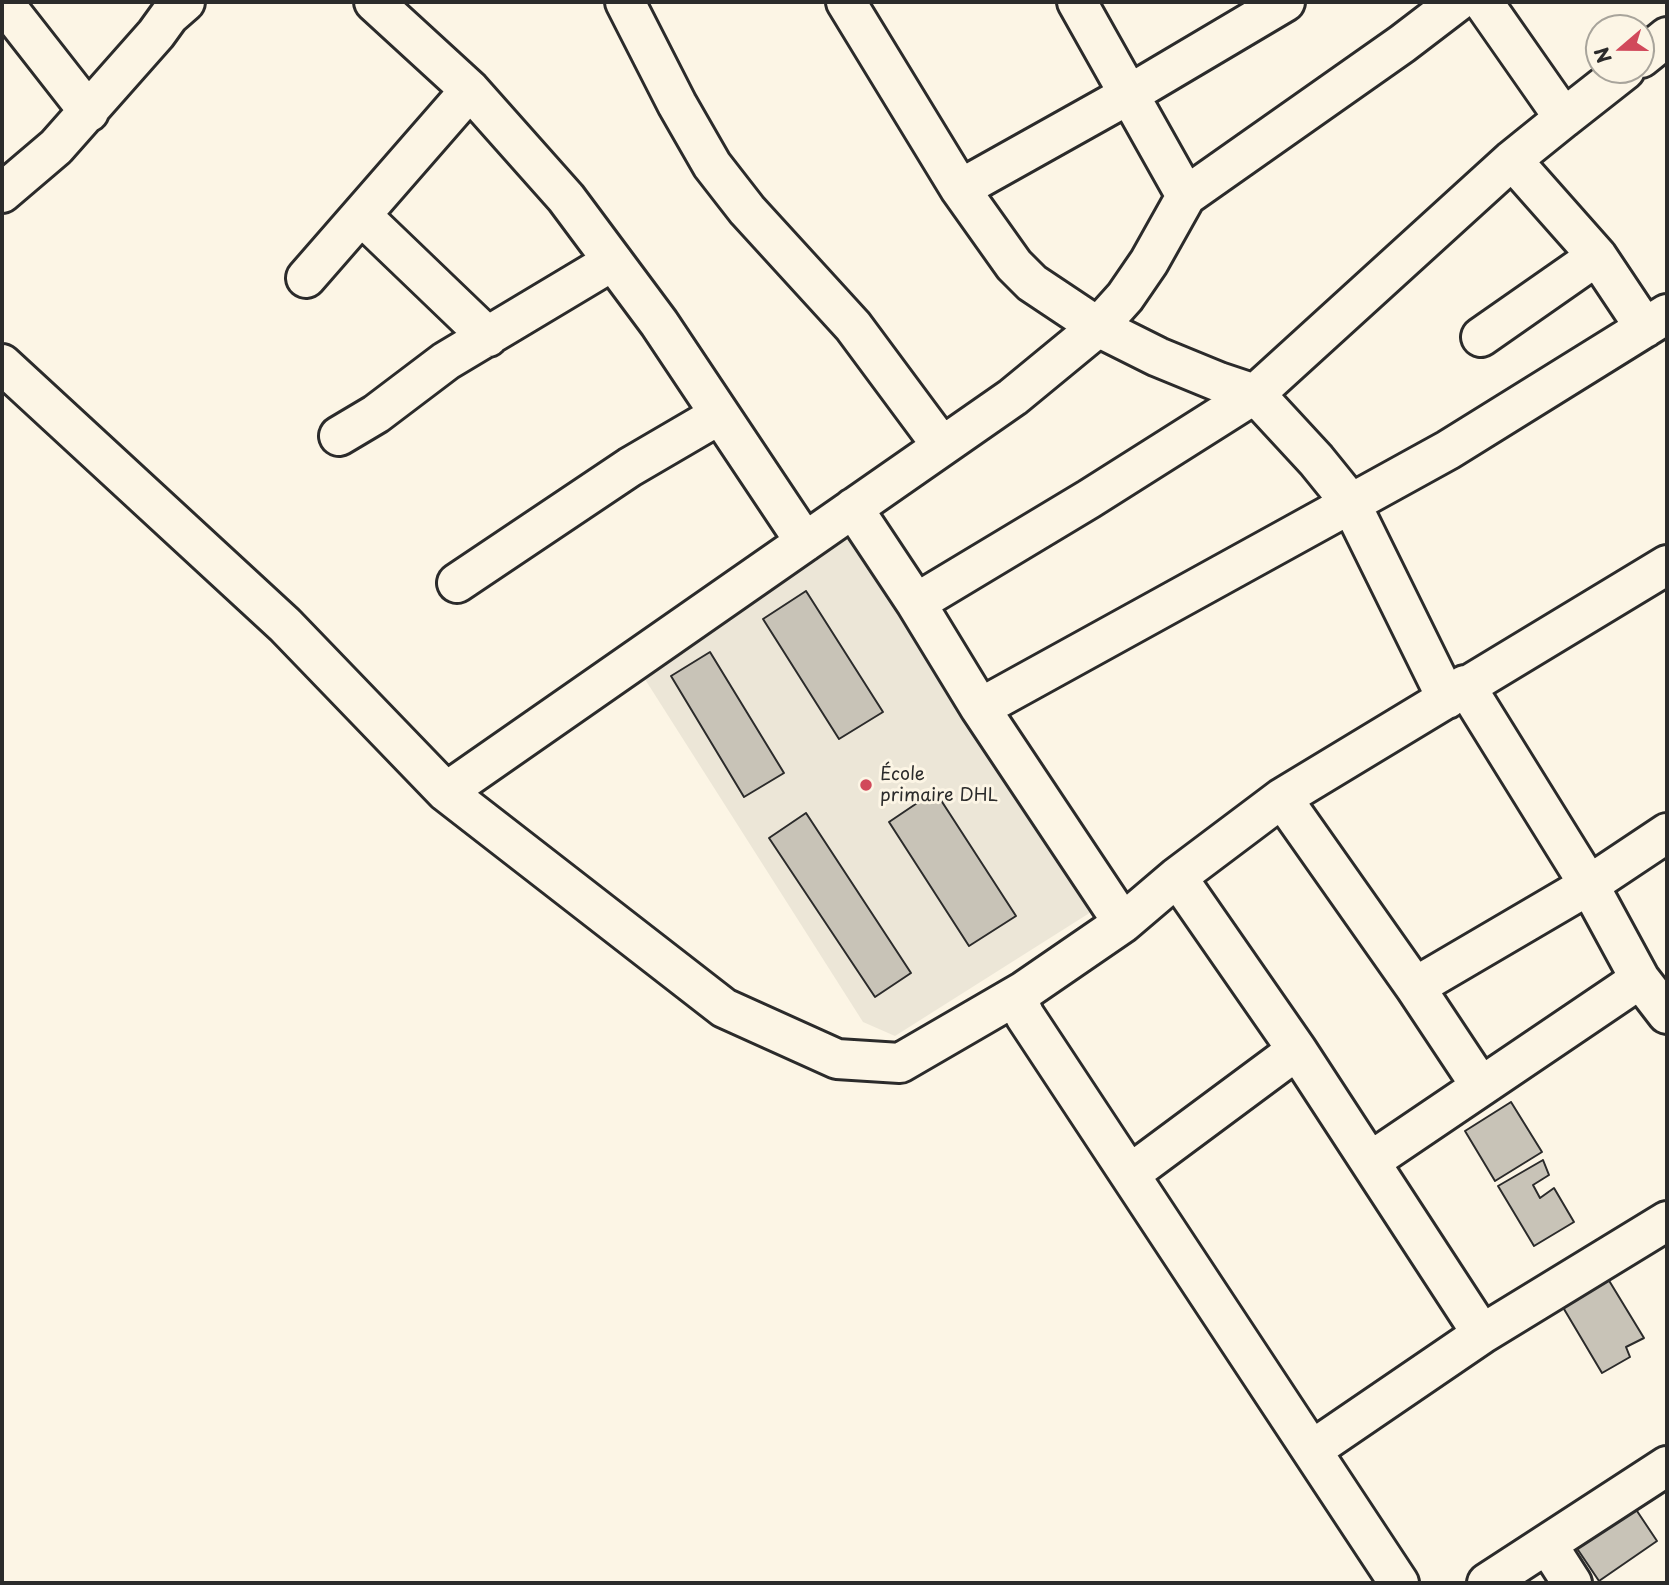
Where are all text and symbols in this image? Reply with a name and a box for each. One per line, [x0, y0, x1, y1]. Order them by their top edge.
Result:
north arrow [1585, 14, 1655, 84]
text: N [1586, 44, 1618, 67]
place label: École primaire DHL [880, 764, 998, 806]
marker: École primaire DHL [858, 777, 874, 793]

